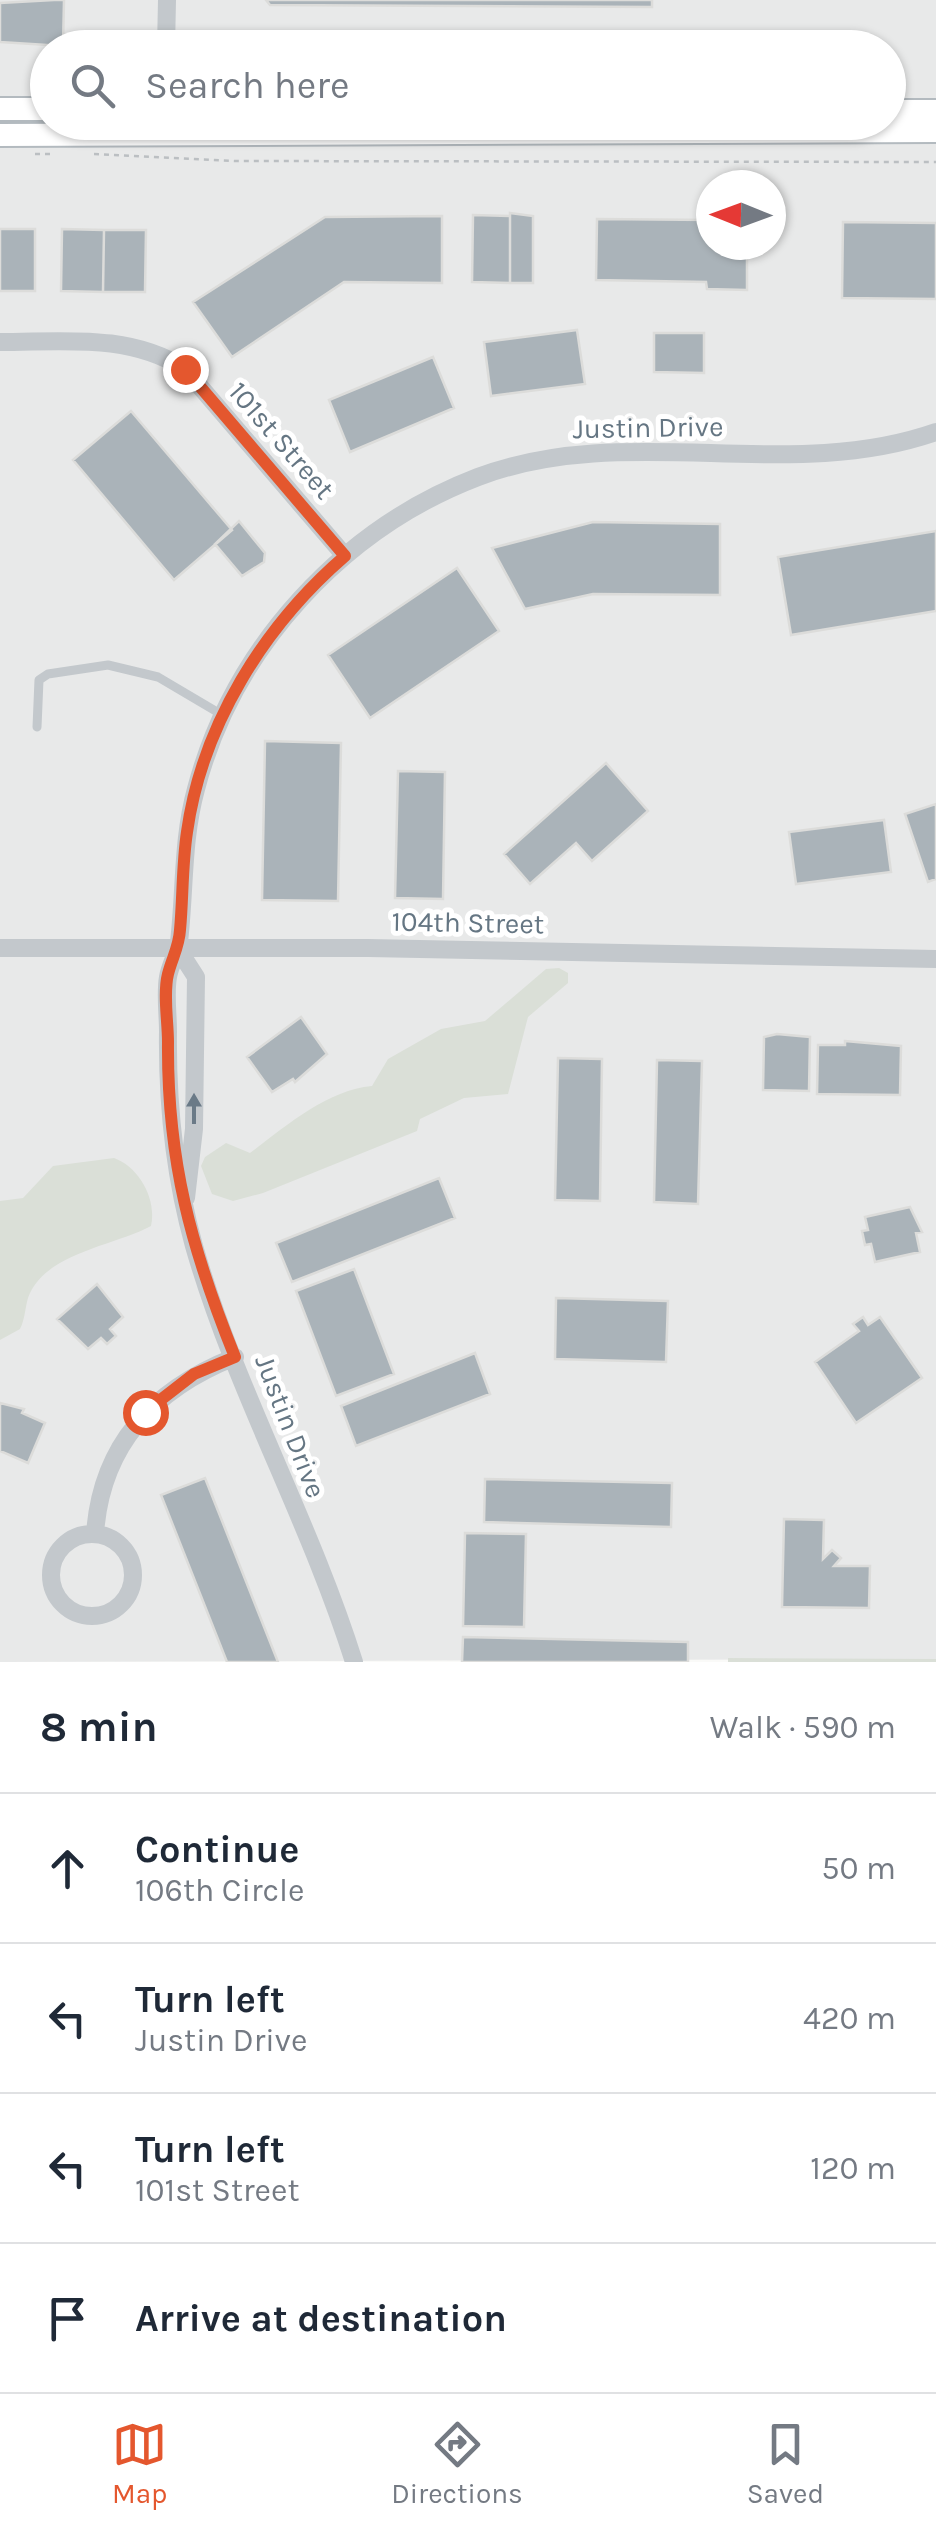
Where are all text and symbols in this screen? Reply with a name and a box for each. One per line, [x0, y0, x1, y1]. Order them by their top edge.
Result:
search box [30, 30, 906, 140]
icon: search [65, 58, 120, 113]
text: Search here [145, 63, 349, 108]
north arrow [696, 170, 786, 260]
route end [163, 347, 209, 393]
street label: 101st Street [222, 375, 341, 505]
street label: Justin Drive [572, 410, 724, 445]
street label: 104th Street [391, 905, 544, 940]
one-way arrow [186, 1093, 202, 1125]
street label: Justin Drive [248, 1350, 333, 1502]
route start [123, 1390, 169, 1436]
text: 8 min [40, 1702, 158, 1752]
text: Walk · 590 m [710, 1709, 896, 1746]
text: Continue [135, 1827, 299, 1872]
icon: ahead [40, 1841, 95, 1896]
text: 50 m [821, 1850, 896, 1887]
text: 106th Circle [135, 1872, 304, 1909]
text: Turn left [135, 1977, 285, 2022]
icon: left [40, 1991, 95, 2046]
text: 420 m [803, 2000, 896, 2037]
text: Justin Drive [135, 2022, 307, 2059]
text: Turn left [135, 2127, 285, 2172]
icon: left [40, 2141, 95, 2196]
text: 120 m [810, 2150, 896, 2187]
text: 101st Street [135, 2172, 299, 2209]
icon: arrive [40, 2291, 95, 2346]
text: Arrive at destination [135, 2296, 507, 2341]
tab: Map [112, 2417, 167, 2510]
tab: Directions [391, 2417, 523, 2510]
tab: Saved [747, 2417, 824, 2510]

